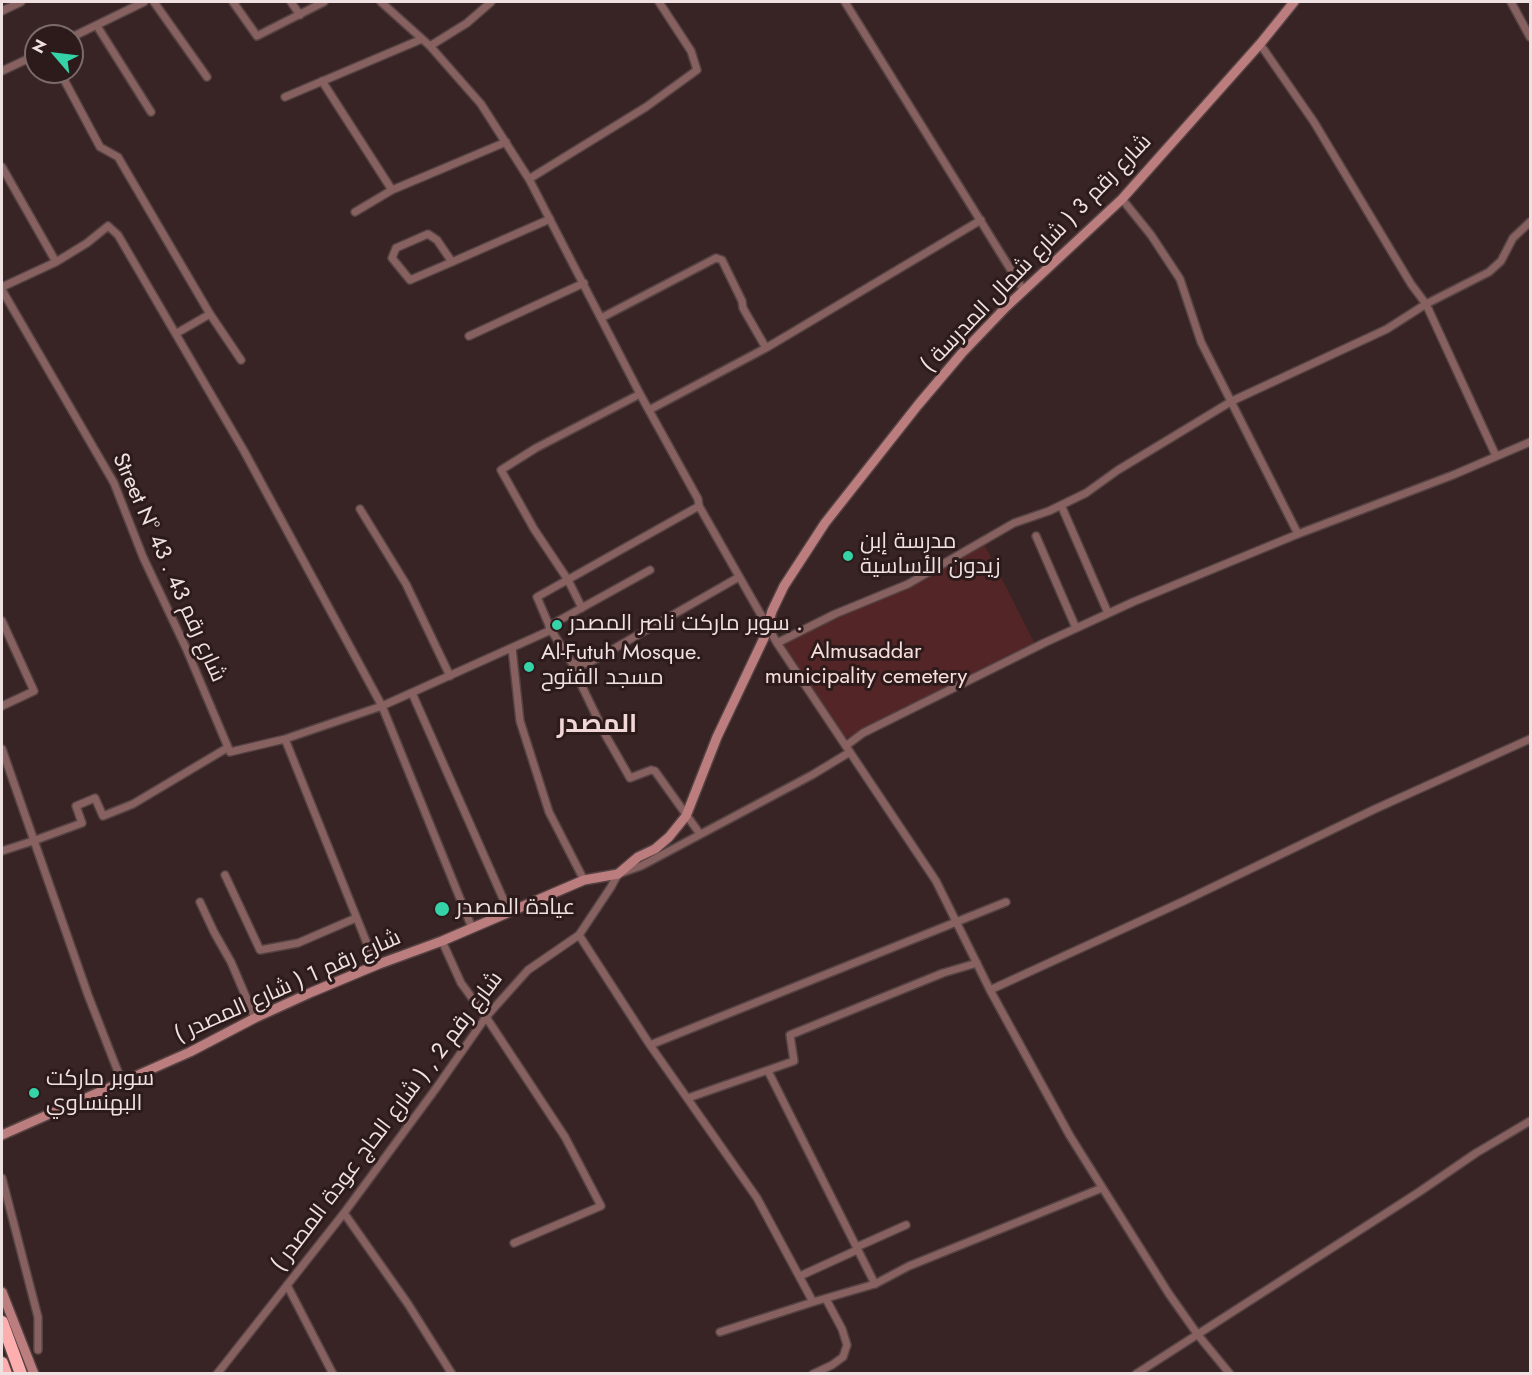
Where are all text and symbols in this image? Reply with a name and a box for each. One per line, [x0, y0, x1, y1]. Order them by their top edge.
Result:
north arrow [24, 24, 84, 84]
text: N [26, 35, 53, 57]
street label: شارع رقم 3 ( شارع شمال المدرسة ) [916, 130, 1158, 378]
street label: Street N° 43 . شارع رقم 43 [106, 449, 230, 687]
place label: مدرسة إبن زيدون الأساسية [860, 530, 1001, 582]
marker: مدرسة إبن زيدون الأساسية [841, 549, 855, 563]
place label: سوبر ماركت ناصر المصدر . [569, 612, 803, 638]
marker: سوبر ماركت ناصر المصدر . [550, 618, 564, 632]
park label: Almusaddar municipality cemetery [765, 640, 967, 692]
place label: Al-Futuh Mosque. مسجد الفتوح [541, 641, 702, 692]
marker: Al-Futuh Mosque. مسجد الفتوح [522, 660, 536, 674]
district label: المصدر [557, 710, 637, 742]
place label: عيادة المصدر [456, 896, 575, 922]
marker: عيادة المصدر [433, 900, 451, 918]
street label: شارع رقم 1 ( شارع المصدر ) [171, 925, 405, 1049]
street label: شارع رقم 2 , ( شارع الحاج عودة المصدر ) [267, 967, 509, 1277]
place label: سوبر ماركت البهنساوي [46, 1067, 154, 1118]
marker: سوبر ماركت البهنساوي [27, 1086, 41, 1100]

